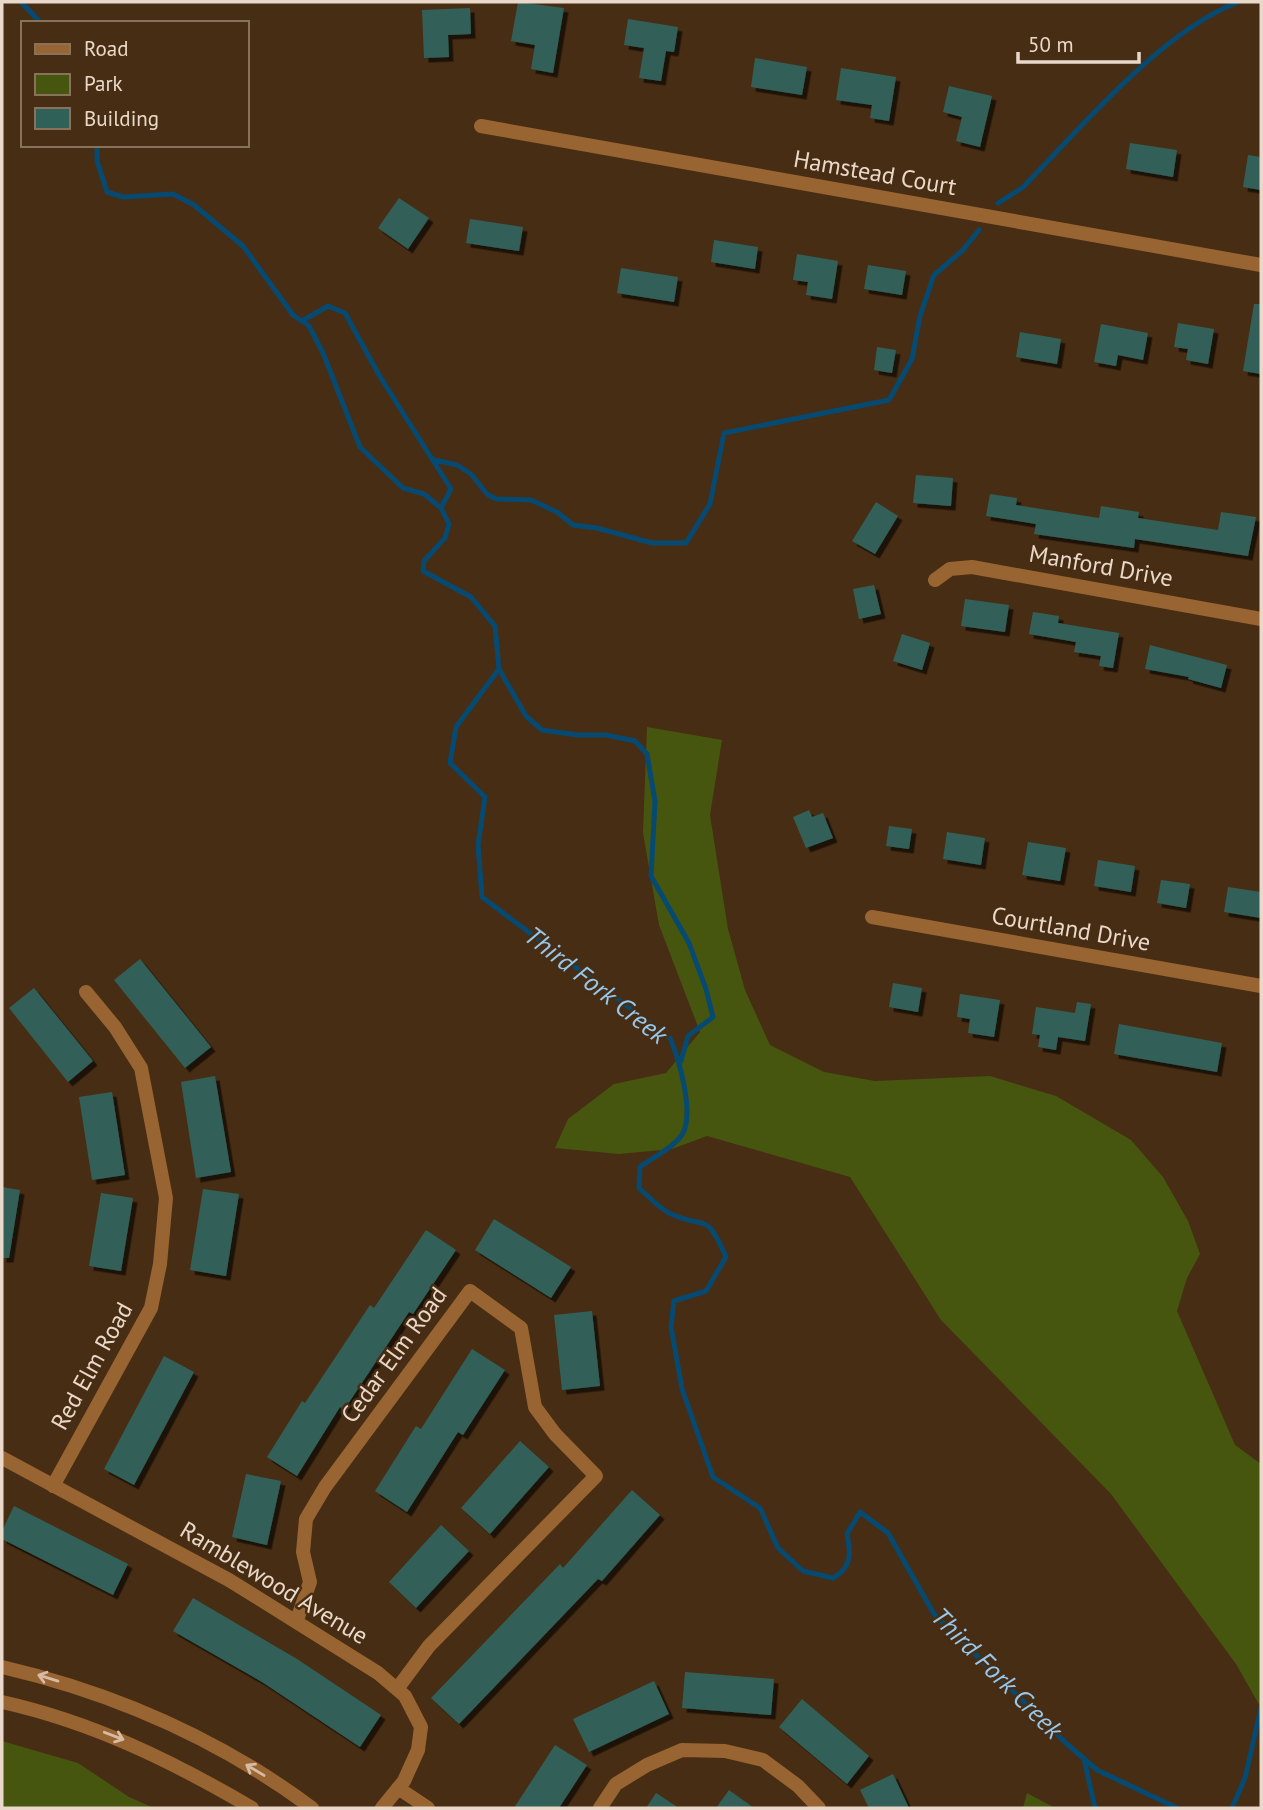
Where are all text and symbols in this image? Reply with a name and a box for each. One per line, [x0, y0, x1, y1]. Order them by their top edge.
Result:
legend [21, 21, 248, 147]
scale bar [1018, 21, 1139, 65]
text: 50 m [1028, 31, 1074, 58]
text: Road [84, 35, 128, 62]
text: Park [84, 70, 123, 97]
text: Building [84, 105, 159, 132]
street label: Hamstead Court [791, 143, 959, 202]
street label: Manford Drive [1027, 538, 1175, 593]
street label: Courtland Drive [989, 899, 1153, 958]
water label: Third Fork Creek [518, 918, 676, 1052]
street label: Cedar Elm Road [334, 1280, 453, 1429]
street label: Red Elm Road [44, 1296, 139, 1435]
street label: Ramblewood Avenue [175, 1514, 374, 1651]
water label: Third Fork Creek [925, 1600, 1071, 1746]
one-way arrow [37, 1671, 59, 1684]
one-way arrow [102, 1731, 124, 1744]
one-way arrow [246, 1762, 266, 1776]

